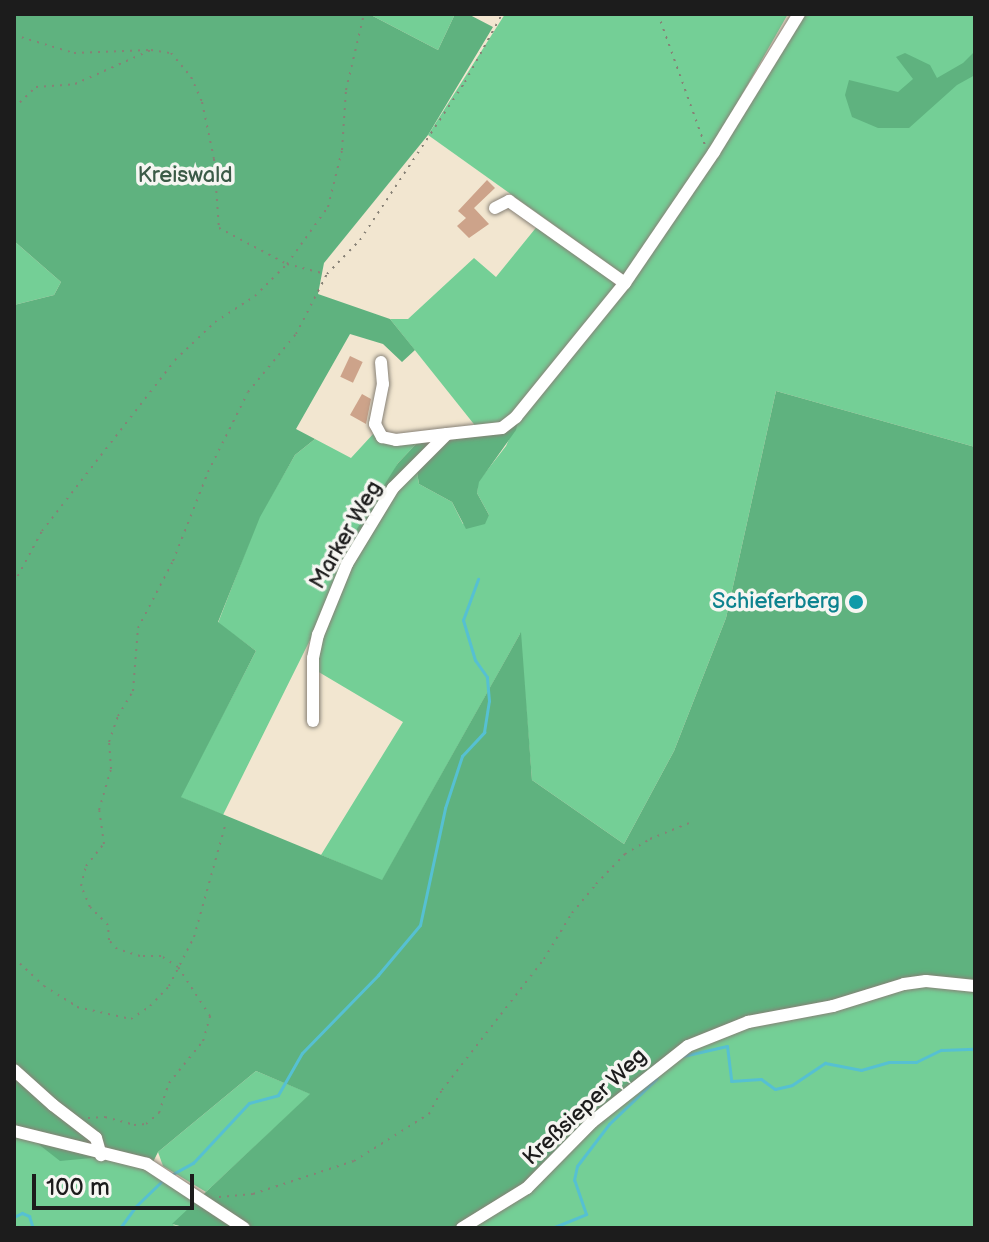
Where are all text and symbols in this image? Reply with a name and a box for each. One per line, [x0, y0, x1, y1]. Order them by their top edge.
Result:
park label: Kreiswald [137, 163, 233, 189]
street label: Marker Weg [304, 476, 388, 594]
place label: Schieferberg [712, 589, 840, 615]
marker: Schieferberg [847, 593, 865, 611]
street label: Kreßsieper Weg [517, 1043, 653, 1171]
scale bar [36, 1158, 198, 1208]
text: 100 m [46, 1173, 110, 1202]

